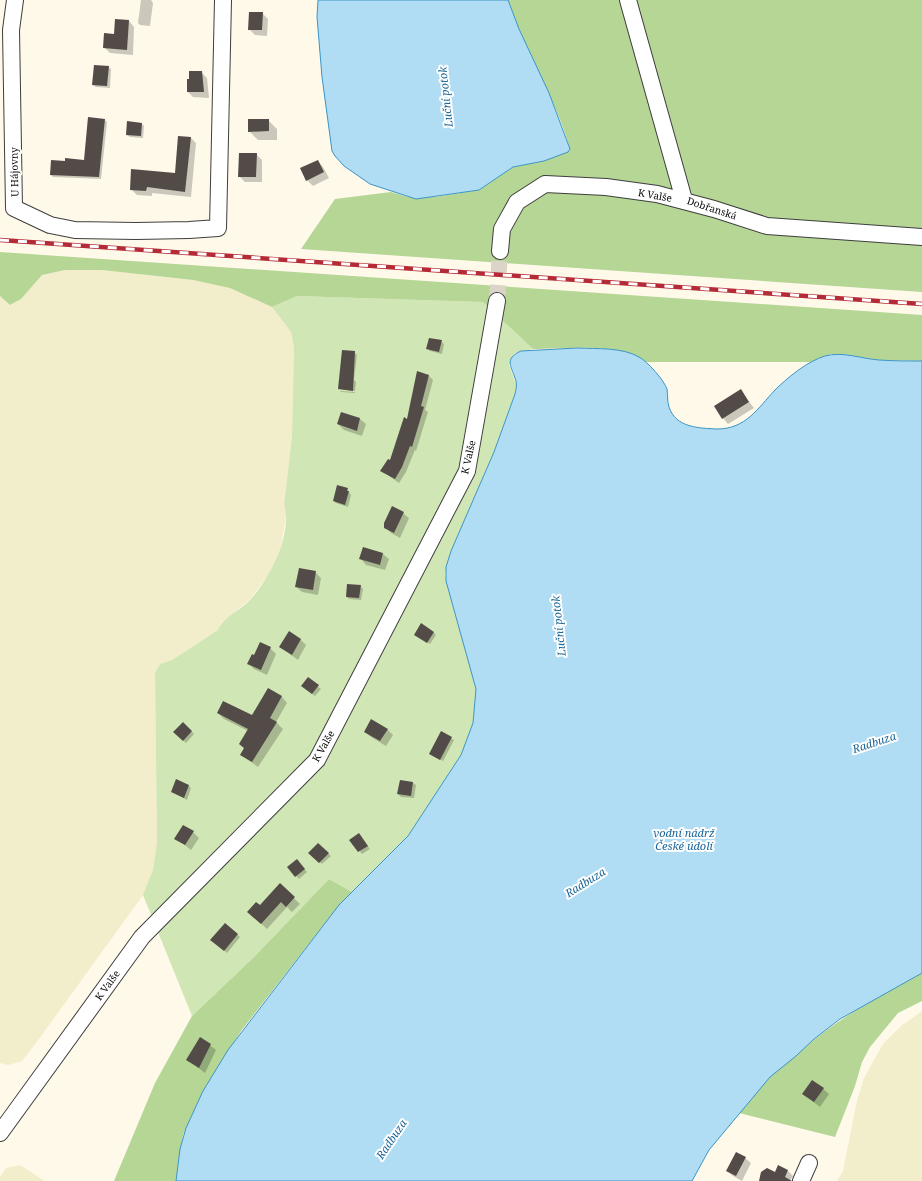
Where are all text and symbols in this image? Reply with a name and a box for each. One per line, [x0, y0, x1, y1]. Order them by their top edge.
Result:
water label: Luční potok [434, 65, 456, 129]
street label: U Hájovny [7, 147, 21, 197]
street label: K Valše [637, 185, 673, 205]
street label: Dobřanská [685, 193, 739, 223]
street label: K Valše [457, 439, 479, 475]
water label: Luční potok [547, 594, 569, 658]
street label: K Valše [308, 728, 338, 764]
water label: Radbuza [849, 728, 898, 756]
water label: vodní nádrž České údolí [653, 825, 716, 853]
water label: Radbuza [561, 863, 609, 901]
street label: K Valše [91, 967, 123, 1003]
water label: Radbuza [372, 1116, 410, 1163]

